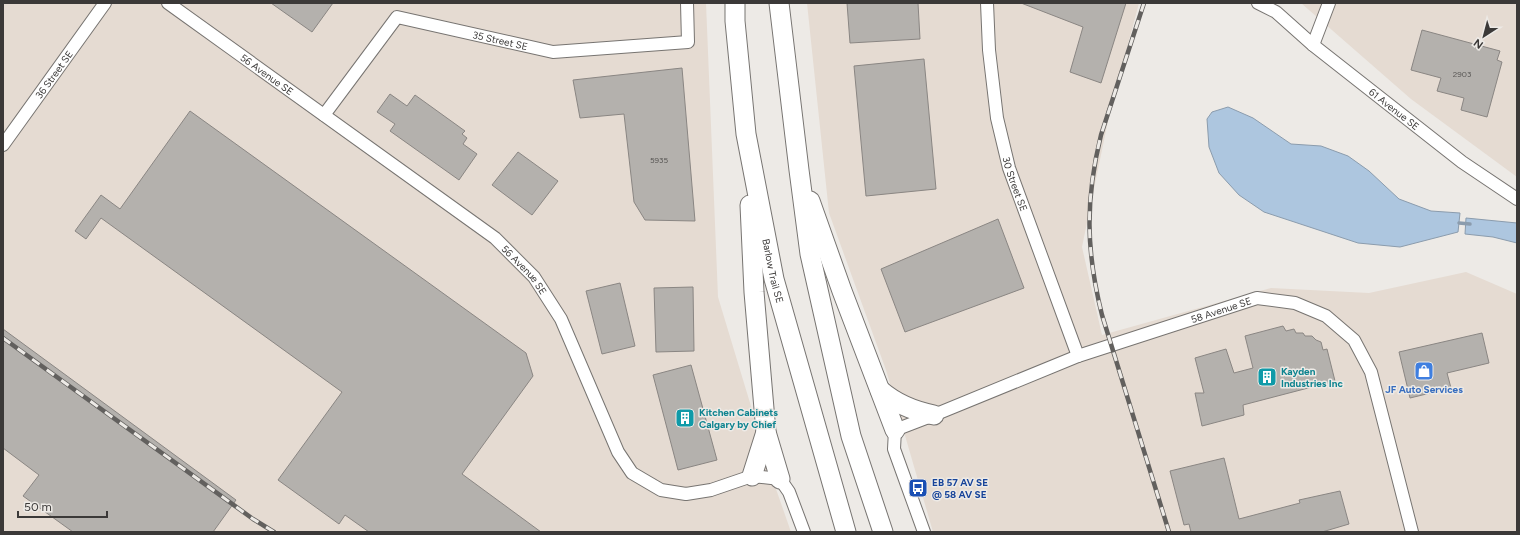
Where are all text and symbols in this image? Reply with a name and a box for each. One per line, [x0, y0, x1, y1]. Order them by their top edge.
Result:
north arrow [1464, 16, 1504, 56]
street label: 35 Street SE [471, 28, 529, 53]
text: N [1471, 36, 1486, 51]
street label: 36 Street SE [32, 48, 76, 101]
street label: 56 Avenue SE [238, 51, 296, 98]
house number: 2903 [1453, 69, 1471, 79]
street label: 61 Avenue SE [1366, 85, 1422, 133]
house number: 5935 [650, 155, 668, 165]
street label: 30 Street SE [1000, 156, 1030, 213]
street label: Barlow Trail SE [759, 238, 787, 305]
street label: 56 Avenue SE [499, 242, 550, 297]
street label: 58 Avenue SE [1189, 294, 1253, 326]
shop icon: JF Auto Services [1413, 360, 1435, 382]
place label: Kayden Industries Inc [1281, 365, 1343, 390]
building icon: Kayden Industries Inc [1256, 366, 1278, 388]
place label: JF Auto Services [1385, 383, 1463, 396]
place label: Kitchen Cabinets Calgary by Chief [699, 406, 778, 431]
building icon: Kitchen Cabinets Calgary by Chief [674, 407, 696, 429]
place label: EB 57 AV SE @ 58 AV SE [932, 476, 988, 501]
bus stop icon: EB 57 AV SE @ 58 AV SE [907, 477, 929, 499]
scale bar [18, 493, 107, 519]
text: 50 m [24, 500, 52, 514]

